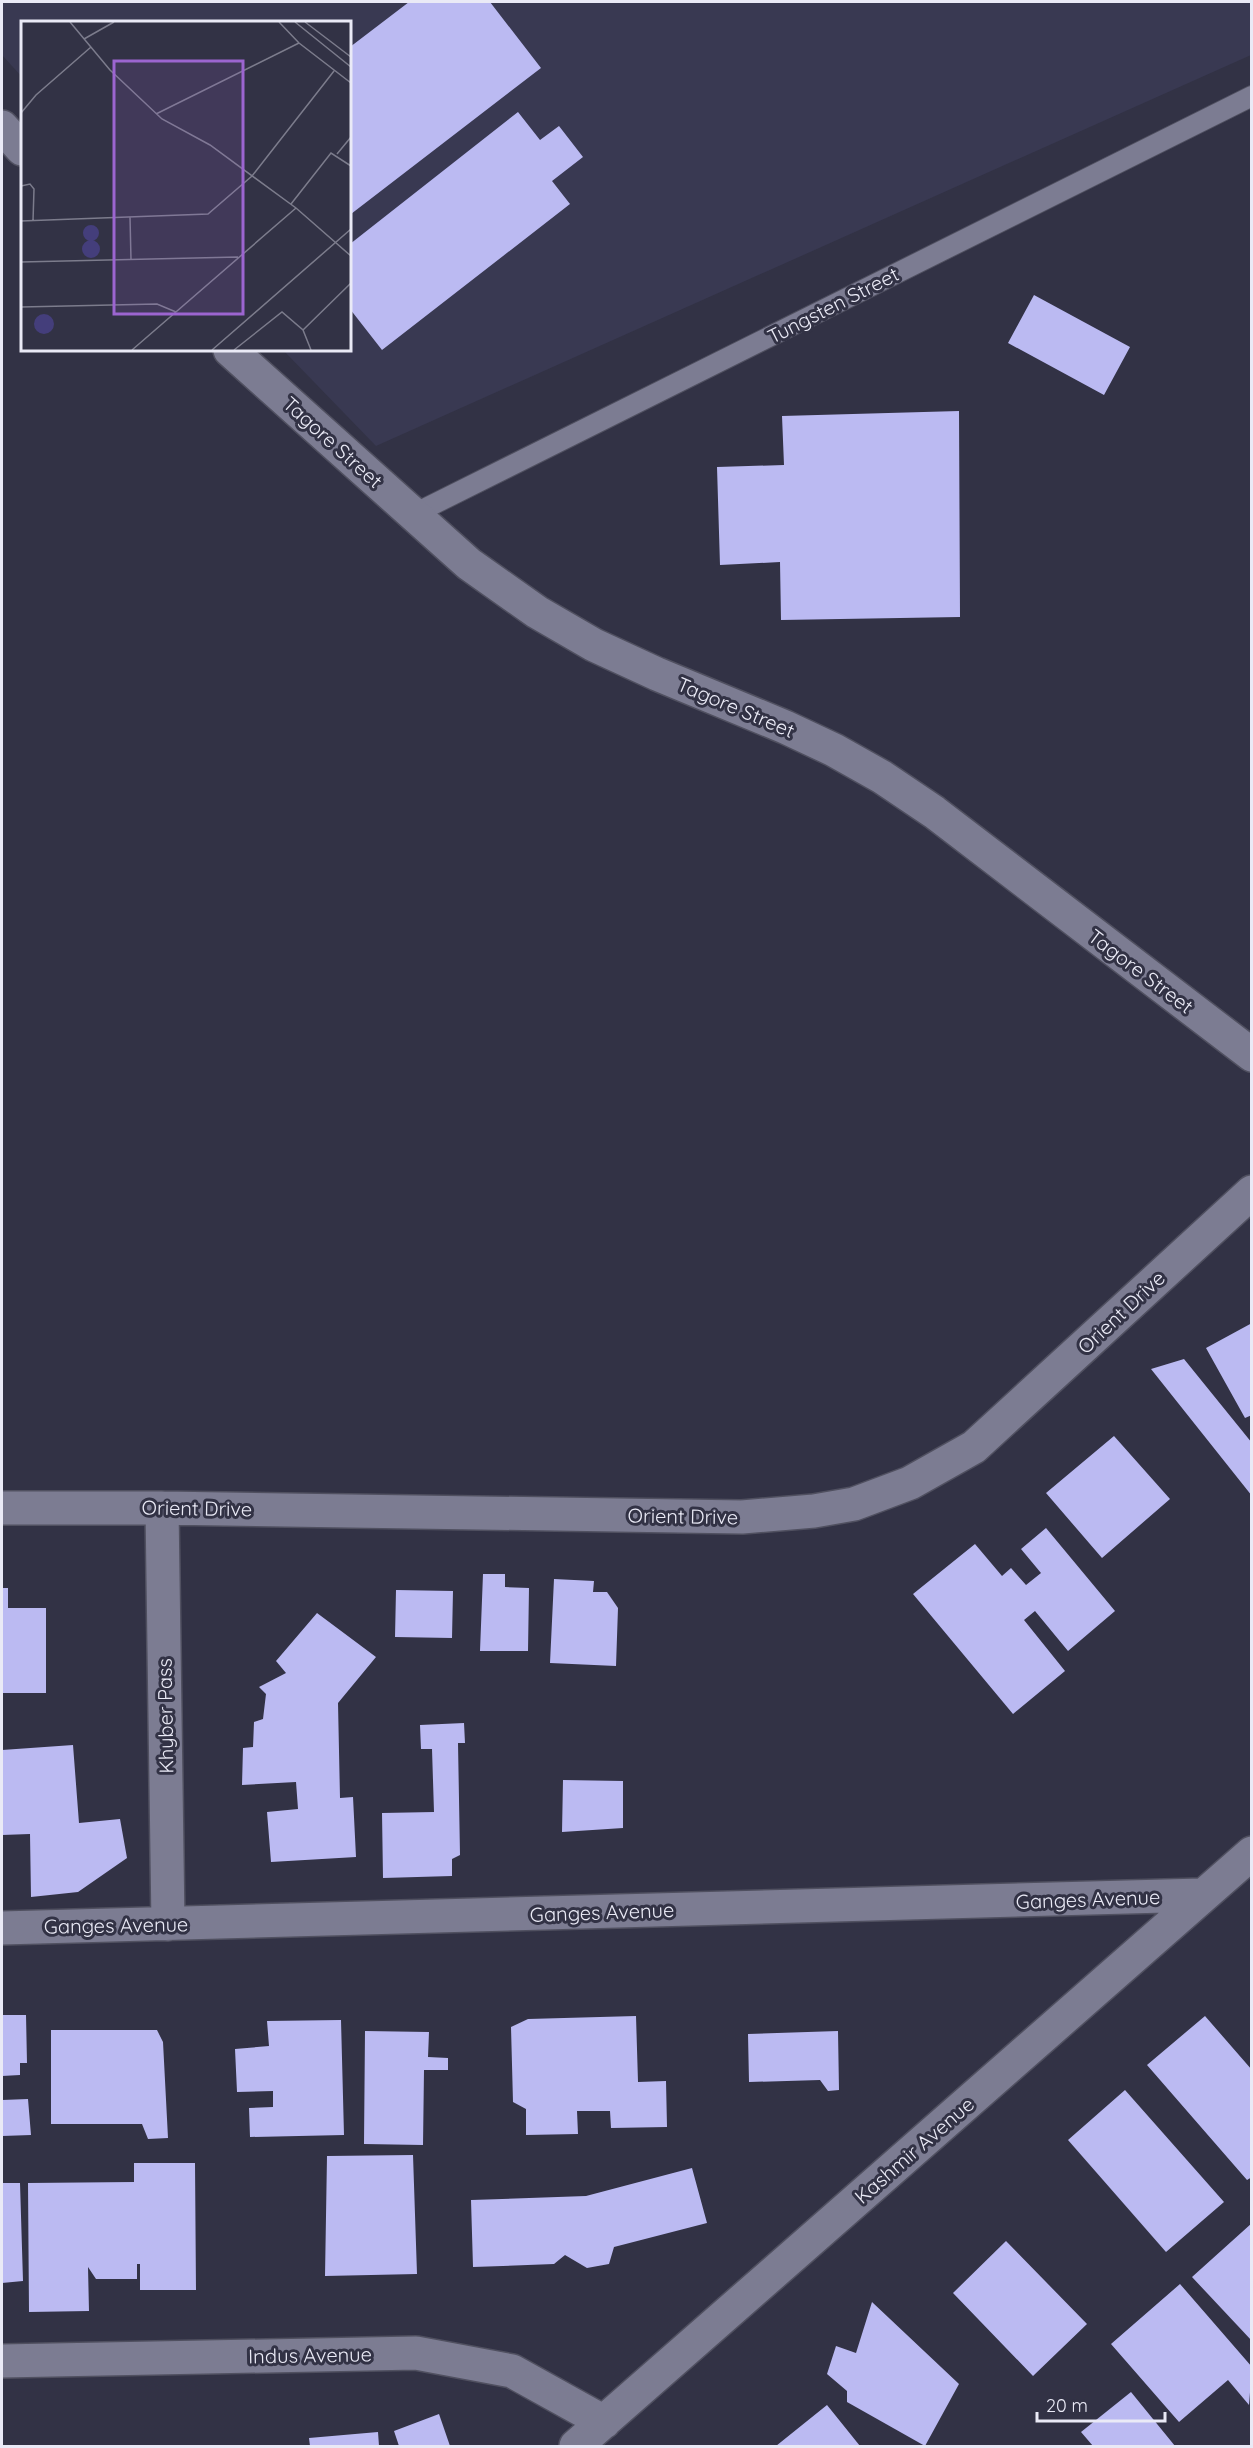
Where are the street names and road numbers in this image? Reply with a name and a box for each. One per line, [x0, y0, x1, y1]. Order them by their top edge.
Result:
street label: Tungsten Street [763, 261, 903, 349]
street label: Tagore Street [278, 391, 388, 493]
street label: Tagore Street [674, 671, 799, 743]
street label: Tagore Street [1084, 923, 1199, 1019]
street label: Orient Drive [1072, 1265, 1170, 1359]
street label: Orient Drive [142, 1495, 252, 1521]
street label: Orient Drive [628, 1503, 738, 1529]
street label: Khyber Pass [151, 1658, 179, 1774]
street label: Ganges Avenue [1015, 1884, 1161, 1914]
street label: Ganges Avenue [529, 1897, 675, 1927]
street label: Ganges Avenue [44, 1911, 188, 1939]
street label: Kashmir Avenue [849, 2091, 979, 2209]
street label: Indus Avenue [248, 2341, 372, 2369]

